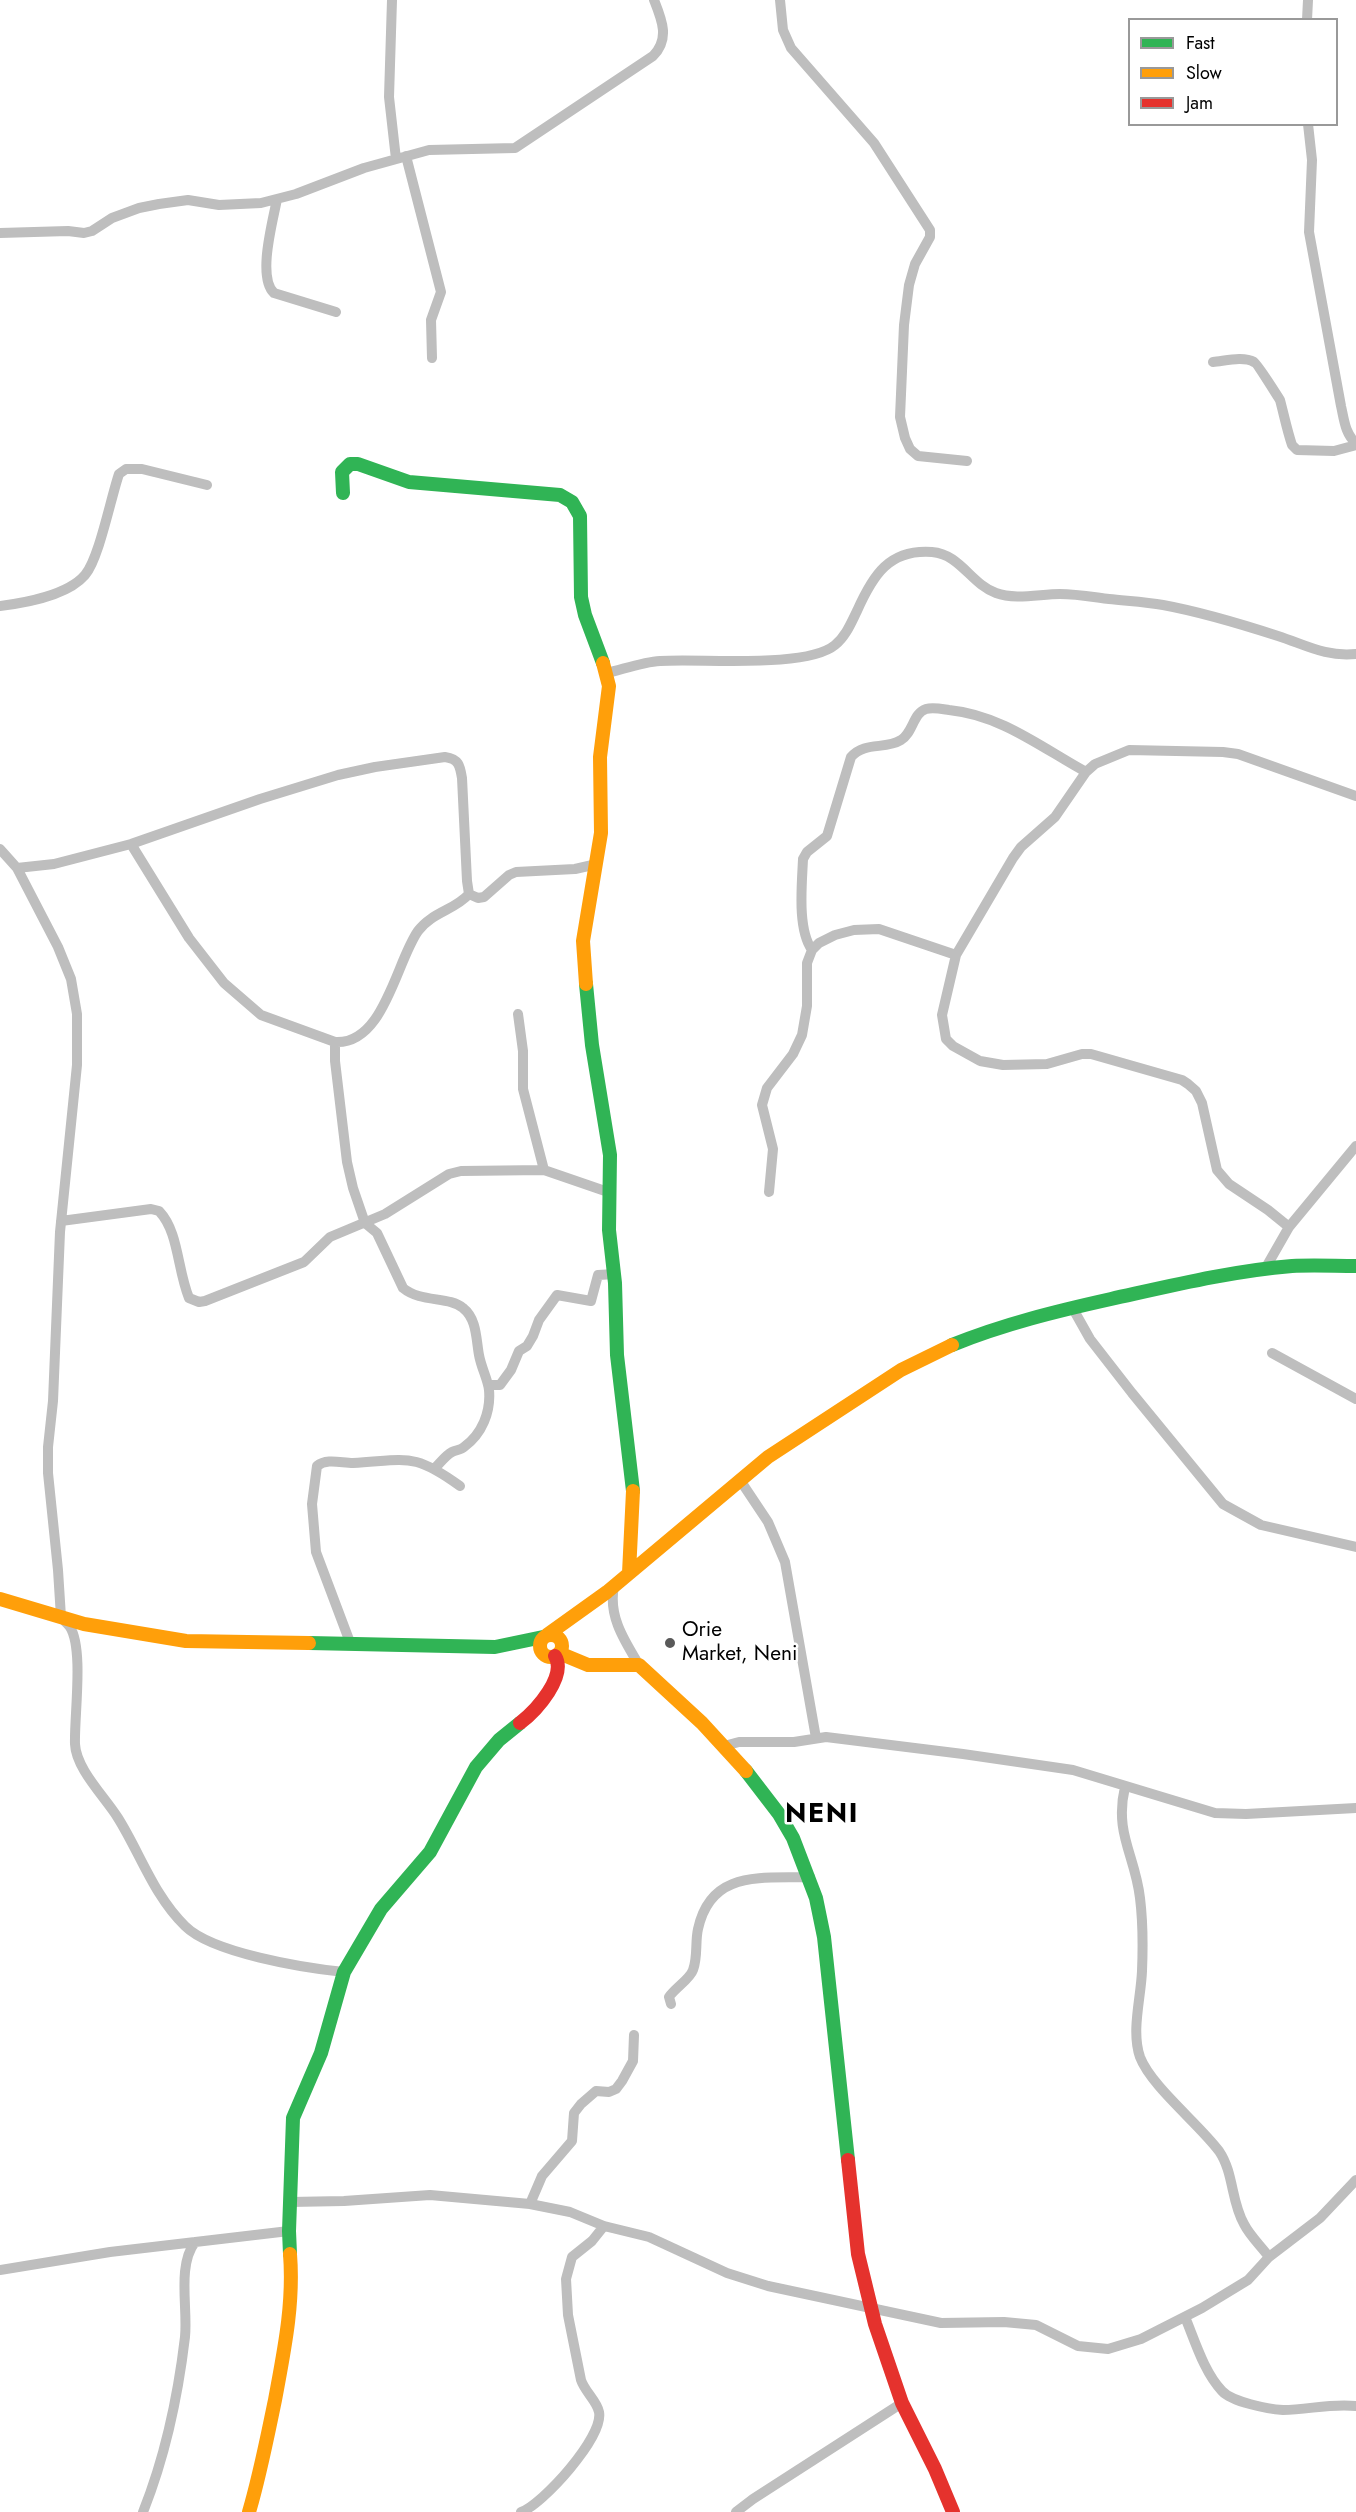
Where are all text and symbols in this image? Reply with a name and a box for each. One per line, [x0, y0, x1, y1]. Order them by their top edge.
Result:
legend [1128, 18, 1338, 126]
text: Fast [1186, 30, 1215, 56]
text: Slow [1186, 60, 1222, 86]
text: Jam [1186, 90, 1213, 116]
place label: Orie Market, Neni [682, 1618, 797, 1668]
marker: Orie Market, Neni [663, 1636, 677, 1650]
district label: NENI [785, 1799, 859, 1831]

